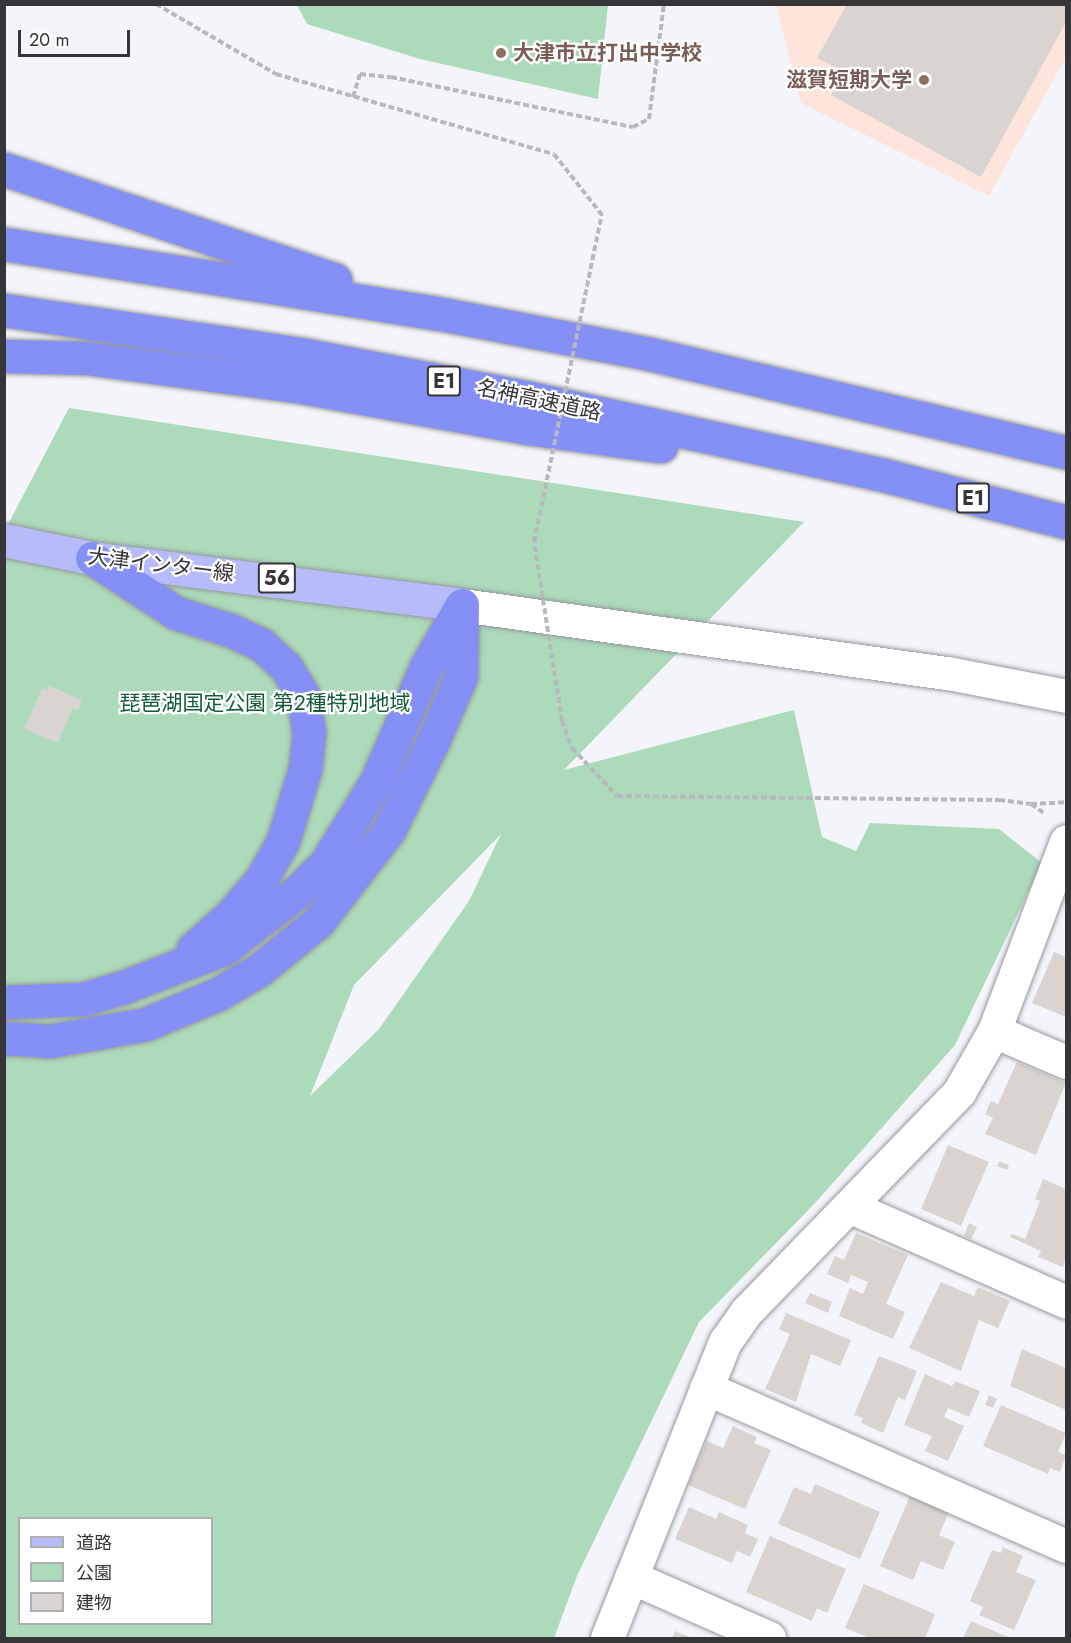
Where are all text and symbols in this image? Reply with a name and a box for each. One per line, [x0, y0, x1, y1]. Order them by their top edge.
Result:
scale bar [21, 18, 134, 56]
text: 20 m [29, 27, 69, 53]
place label: 大津市立打出中学校 [513, 40, 702, 66]
marker: 大津市立打出中学校 [494, 46, 508, 60]
place label: 滋賀短期大学 [786, 67, 912, 93]
marker: 滋賀短期大学 [917, 73, 931, 87]
road number: E1 [426, 364, 462, 398]
street label: 名神高速道路 [475, 375, 603, 425]
road number: E1 [955, 481, 991, 515]
street label: 大津インター線 [87, 544, 235, 586]
road number: 56 [258, 561, 296, 595]
park label: 琵琶湖国定公園 第2種特別地域 [119, 690, 411, 716]
legend [18, 1517, 213, 1625]
text: 道路 [76, 1530, 112, 1556]
text: 公園 [76, 1560, 112, 1586]
text: 建物 [76, 1590, 112, 1616]

